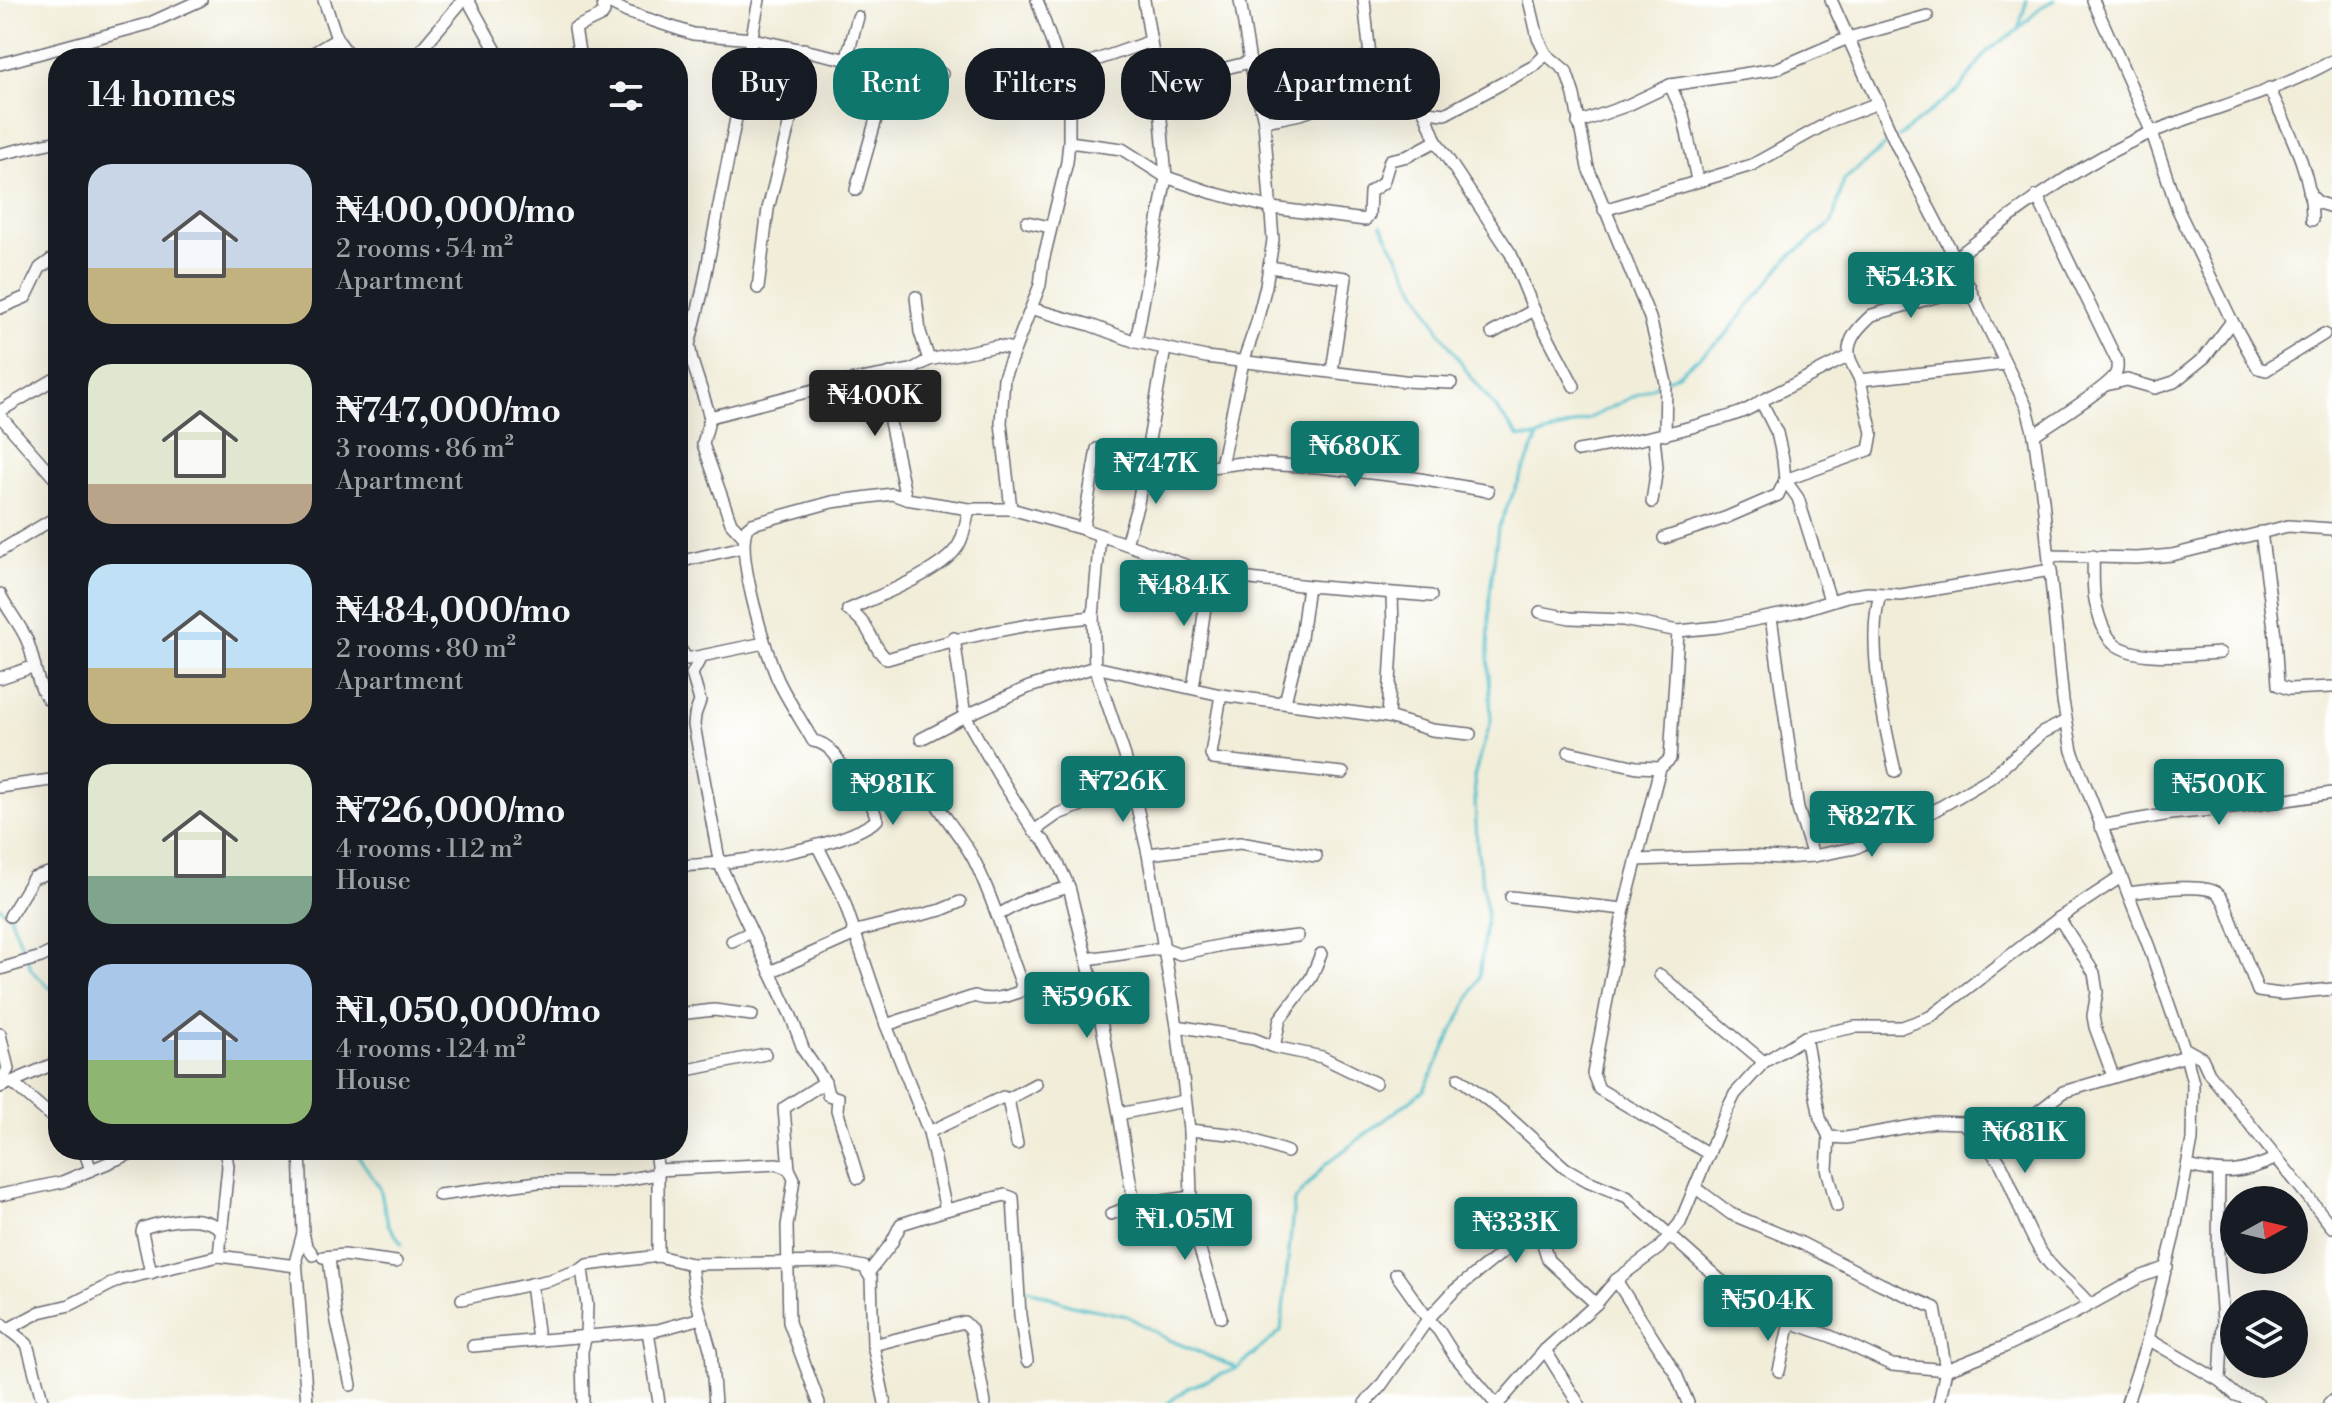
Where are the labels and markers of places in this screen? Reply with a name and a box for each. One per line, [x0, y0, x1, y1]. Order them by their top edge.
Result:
pin: ₦543K [1855, 252, 1967, 320]
pin: ₦400K [819, 370, 931, 438]
pin: ₦680K [1299, 421, 1411, 489]
pin: ₦747K [1100, 438, 1212, 506]
pin: ₦484K [1128, 560, 1240, 628]
pin: ₦726K [1067, 756, 1179, 824]
pin: ₦981K [837, 759, 949, 827]
pin: ₦500K [2163, 759, 2275, 827]
pin: ₦827K [1816, 791, 1928, 859]
pin: ₦596K [1031, 972, 1143, 1040]
pin: ₦681K [1969, 1107, 2081, 1175]
pin: ₦1.05M [1120, 1194, 1250, 1262]
pin: ₦333K [1460, 1197, 1572, 1265]
pin: ₦504K [1712, 1275, 1824, 1343]

